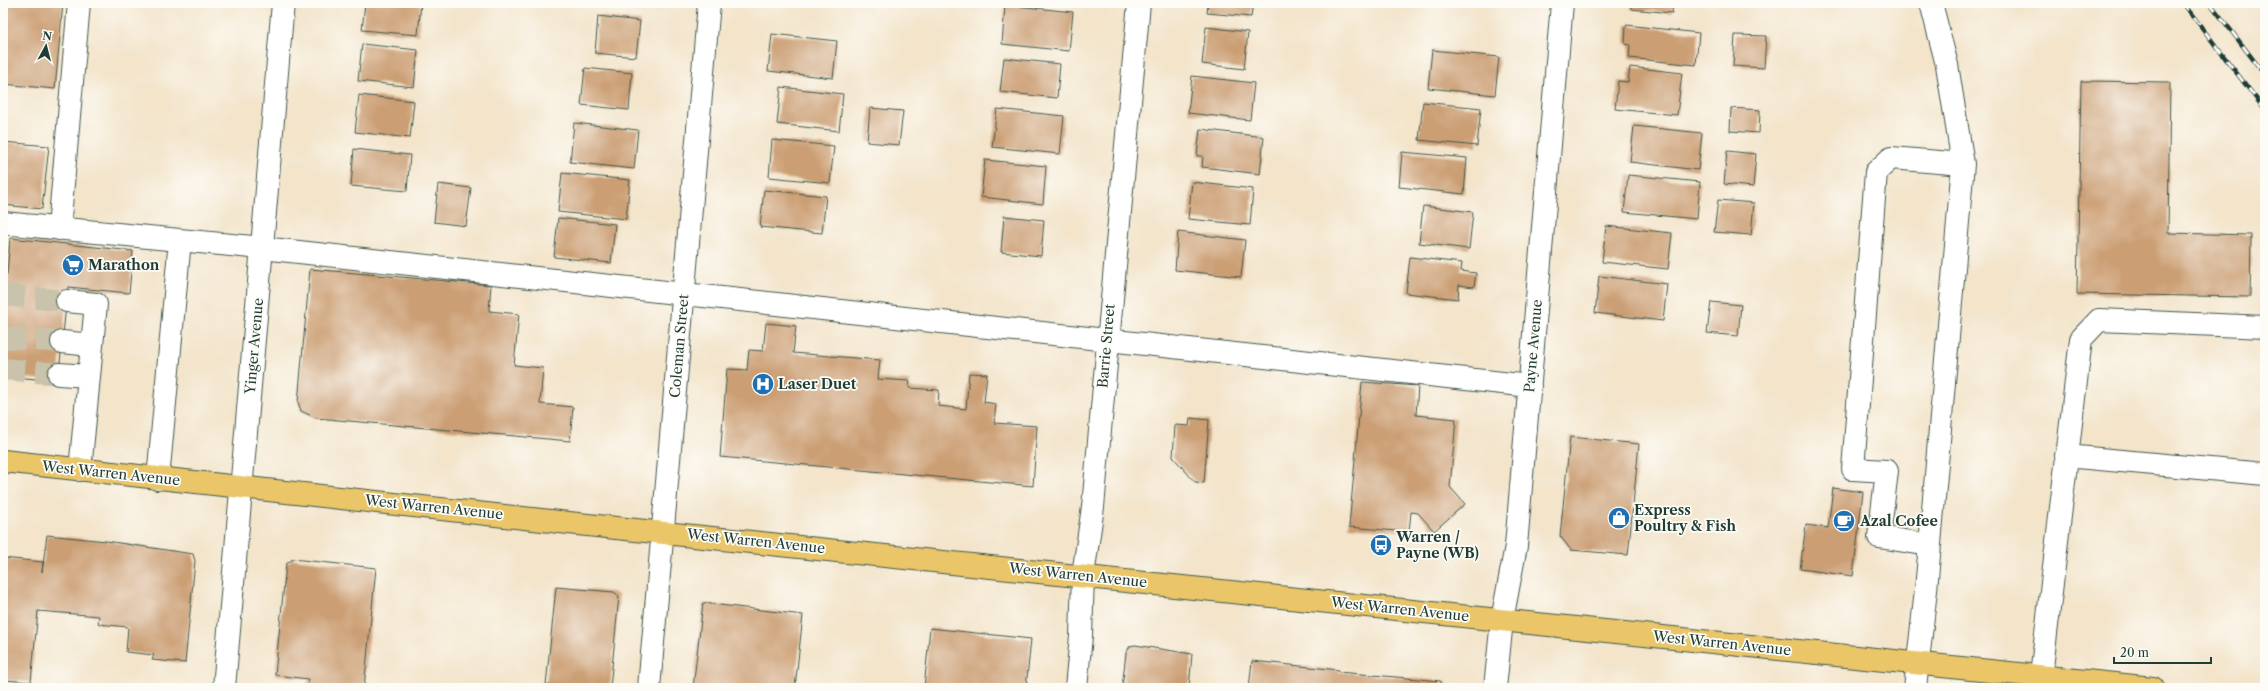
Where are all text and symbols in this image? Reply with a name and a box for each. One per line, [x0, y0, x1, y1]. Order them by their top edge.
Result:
north arrow [26, 26, 66, 66]
text: N [42, 29, 53, 44]
supermarket icon: Marathon [60, 252, 86, 278]
place label: Marathon [88, 256, 160, 274]
street label: Coleman Street [666, 293, 693, 399]
street label: Yinger Avenue [241, 297, 267, 396]
street label: Payne Avenue [1520, 299, 1546, 393]
street label: Barrie Street [1093, 303, 1119, 389]
hospital icon: Laser Duet [750, 371, 776, 397]
place label: Laser Duet [778, 375, 857, 393]
street label: West Warren Avenue [40, 457, 181, 489]
street label: West Warren Avenue [363, 491, 504, 523]
place label: Express Poultry & Fish [1634, 501, 1736, 535]
shop icon: Express Poultry & Fish [1606, 505, 1632, 531]
cafe icon: Azal Cofee [1831, 508, 1857, 534]
place label: Azal Cofee [1859, 512, 1938, 530]
street label: West Warren Avenue [685, 525, 826, 557]
place label: Warren / Payne (WB) [1395, 528, 1479, 562]
bus stop icon: Warren / Payne (WB) [1368, 532, 1394, 558]
street label: West Warren Avenue [1007, 559, 1148, 591]
street label: West Warren Avenue [1329, 593, 1470, 625]
street label: West Warren Avenue [1651, 627, 1792, 659]
scale bar [2114, 639, 2211, 665]
text: 20 m [2120, 645, 2149, 660]

